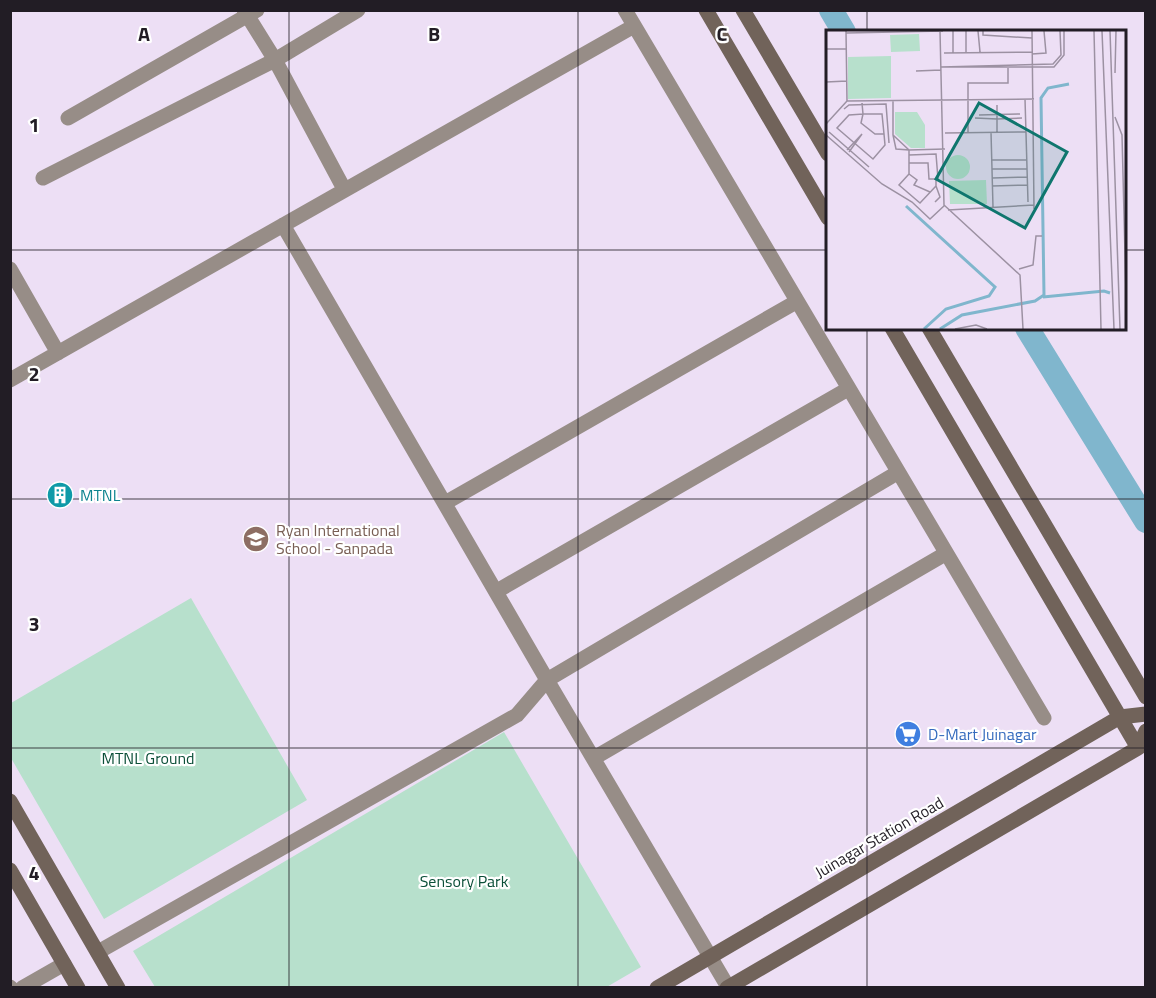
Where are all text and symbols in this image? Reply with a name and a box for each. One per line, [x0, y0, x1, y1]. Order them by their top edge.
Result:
text: A [138, 18, 150, 49]
text: B [428, 18, 440, 49]
text: C [717, 18, 728, 49]
inset map [826, 30, 1126, 330]
text: 1 [28, 109, 40, 140]
text: 2 [28, 358, 40, 389]
building icon: MTNL [45, 480, 75, 510]
place label: MTNL [80, 483, 121, 507]
place label: Ryan International School - Sanpada [276, 518, 400, 560]
school or university icon: Ryan International School - Sanpada [241, 524, 271, 554]
text: 3 [28, 608, 40, 639]
supermarket icon: D-Mart Juinagar [893, 719, 923, 749]
place label: D-Mart Juinagar [928, 722, 1037, 746]
park label: MTNL Ground [101, 746, 195, 770]
street label: Juinagar Station Road [810, 790, 948, 884]
text: 4 [28, 857, 40, 888]
park label: Sensory Park [420, 869, 509, 893]

